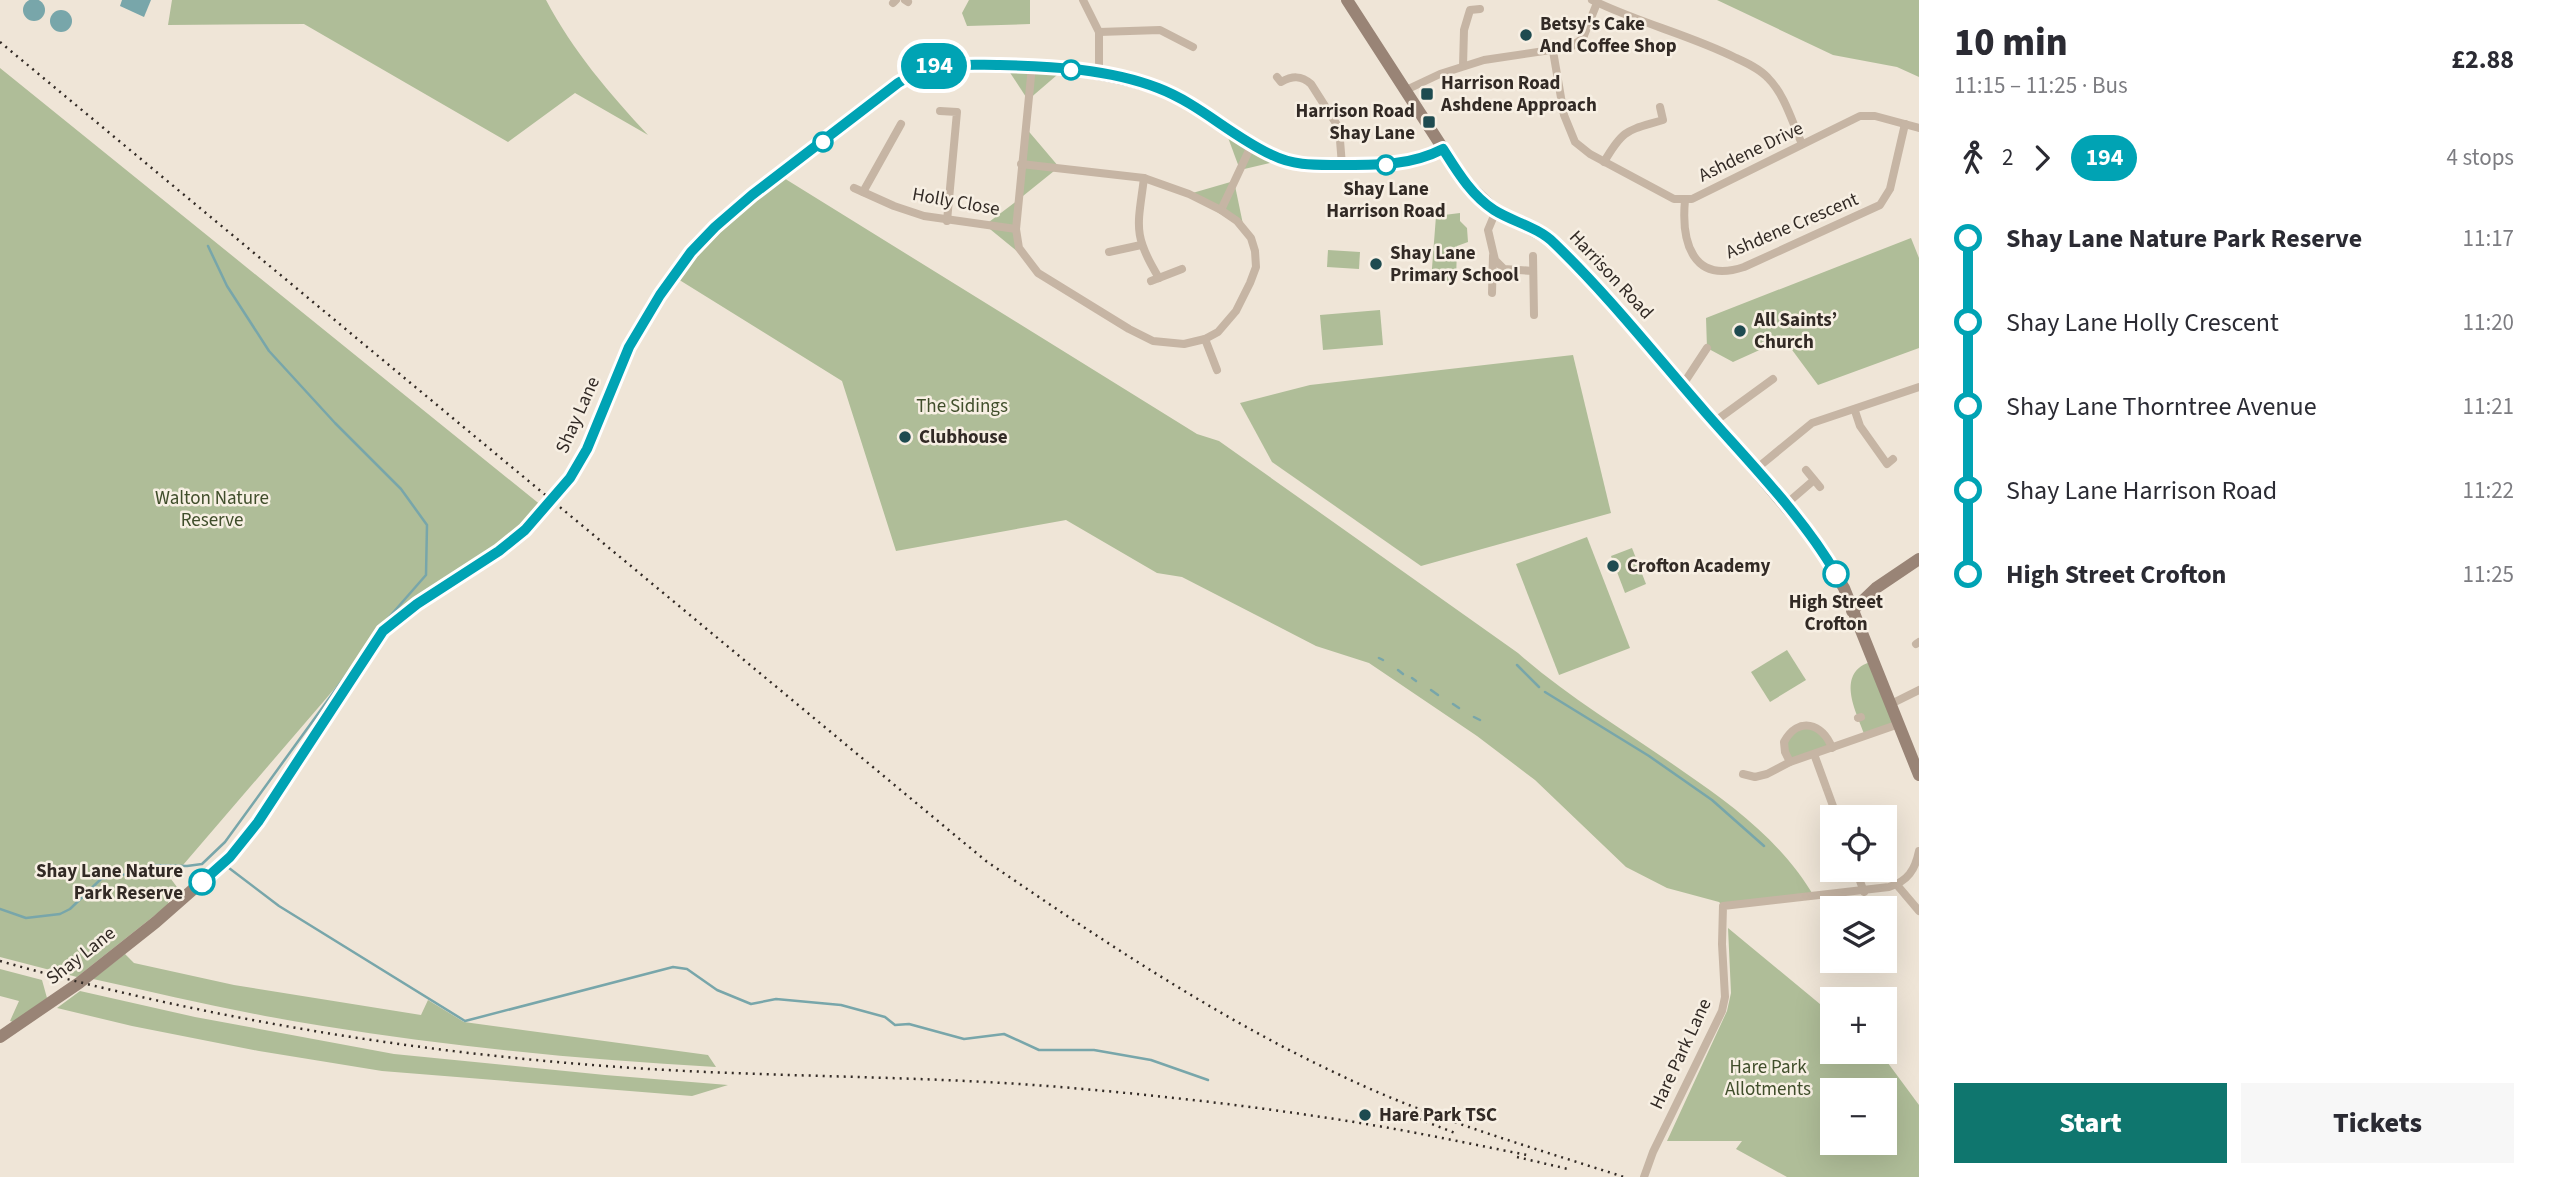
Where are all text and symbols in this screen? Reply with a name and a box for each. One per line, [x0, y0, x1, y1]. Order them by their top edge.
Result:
place label: Betsy's Cake And Coffee Shop [1539, 11, 1677, 60]
text: 10 min [1954, 16, 2068, 70]
marker: Betsy's Cake And Coffee Shop [1518, 27, 1534, 43]
text: £2.88 [2451, 41, 2514, 78]
line badge: 194 [894, 43, 974, 89]
text: 194 [915, 48, 953, 83]
unlabelled marker [1061, 60, 1081, 80]
text: 11:15 – 11:25 · Bus [1954, 69, 2128, 102]
place label: Harrison Road Ashdene Approach [1440, 70, 1597, 119]
marker: Harrison Road Ashdene Approach [1419, 86, 1435, 102]
place label: Harrison Road Shay Lane [1295, 98, 1415, 147]
marker: Harrison Road Shay Lane [1421, 114, 1437, 130]
street label: Ashdene Drive [1694, 115, 1808, 189]
unlabelled marker [813, 132, 833, 152]
icon: walk [1954, 139, 1992, 177]
icon: forward [2023, 139, 2061, 177]
text: 194 [2085, 140, 2123, 175]
text: 2 [2002, 141, 2013, 174]
text: 4 stops [2447, 141, 2514, 174]
marker: Shay Lane Harrison Road [1376, 155, 1396, 175]
place label: Shay Lane Harrison Road [1326, 176, 1446, 225]
street label: Holly Close [910, 181, 1002, 223]
street label: Ashdene Crescent [1721, 186, 1863, 266]
text: Shay Lane Nature Park Reserve [2006, 220, 2362, 257]
text: 11:17 [2463, 222, 2514, 255]
street label: Harrison Road [1563, 224, 1659, 326]
place label: Shay Lane Primary School [1390, 240, 1519, 289]
marker: Shay Lane Primary School [1368, 256, 1384, 272]
text: Shay Lane Holly Crescent [2006, 304, 2279, 341]
text: 11:20 [2463, 306, 2514, 339]
place label: All Saints’ Church [1753, 307, 1837, 356]
marker: All Saints’ Church [1732, 323, 1748, 339]
street label: Shay Lane [549, 372, 607, 458]
text: Shay Lane Thorntree Avenue [2006, 388, 2317, 425]
text: 11:21 [2463, 390, 2514, 423]
park label: The Sidings [916, 393, 1008, 420]
place label: Clubhouse [919, 424, 1008, 451]
marker: Clubhouse [897, 429, 913, 445]
text: Shay Lane Harrison Road [2006, 472, 2277, 509]
text: 11:22 [2463, 474, 2514, 507]
park label: Walton Nature Reserve [155, 485, 269, 534]
place label: Crofton Academy [1627, 553, 1770, 580]
text: High Street Crofton [2006, 556, 2226, 593]
marker: Crofton Academy [1605, 558, 1621, 574]
text: 11:25 [2463, 558, 2514, 591]
marker: High Street Crofton [1823, 561, 1849, 587]
place label: High Street Crofton [1789, 589, 1883, 638]
map controls [1820, 805, 1897, 1155]
button: locate [1820, 805, 1897, 882]
place label: Shay Lane Nature Park Reserve [36, 858, 183, 907]
marker: Shay Lane Nature Park Reserve [189, 869, 215, 895]
button: layers [1820, 896, 1897, 973]
street label: Shay Lane [41, 920, 121, 992]
button: + [1820, 987, 1897, 1064]
street label: Hare Park Lane [1644, 994, 1718, 1114]
park label: Hare Park Allotments [1725, 1054, 1811, 1103]
button: − [1820, 1078, 1897, 1155]
button: Start [1954, 1083, 2227, 1163]
button: Tickets [2241, 1083, 2514, 1163]
place label: Hare Park TSC [1379, 1102, 1497, 1129]
marker: Hare Park TSC [1357, 1107, 1373, 1123]

